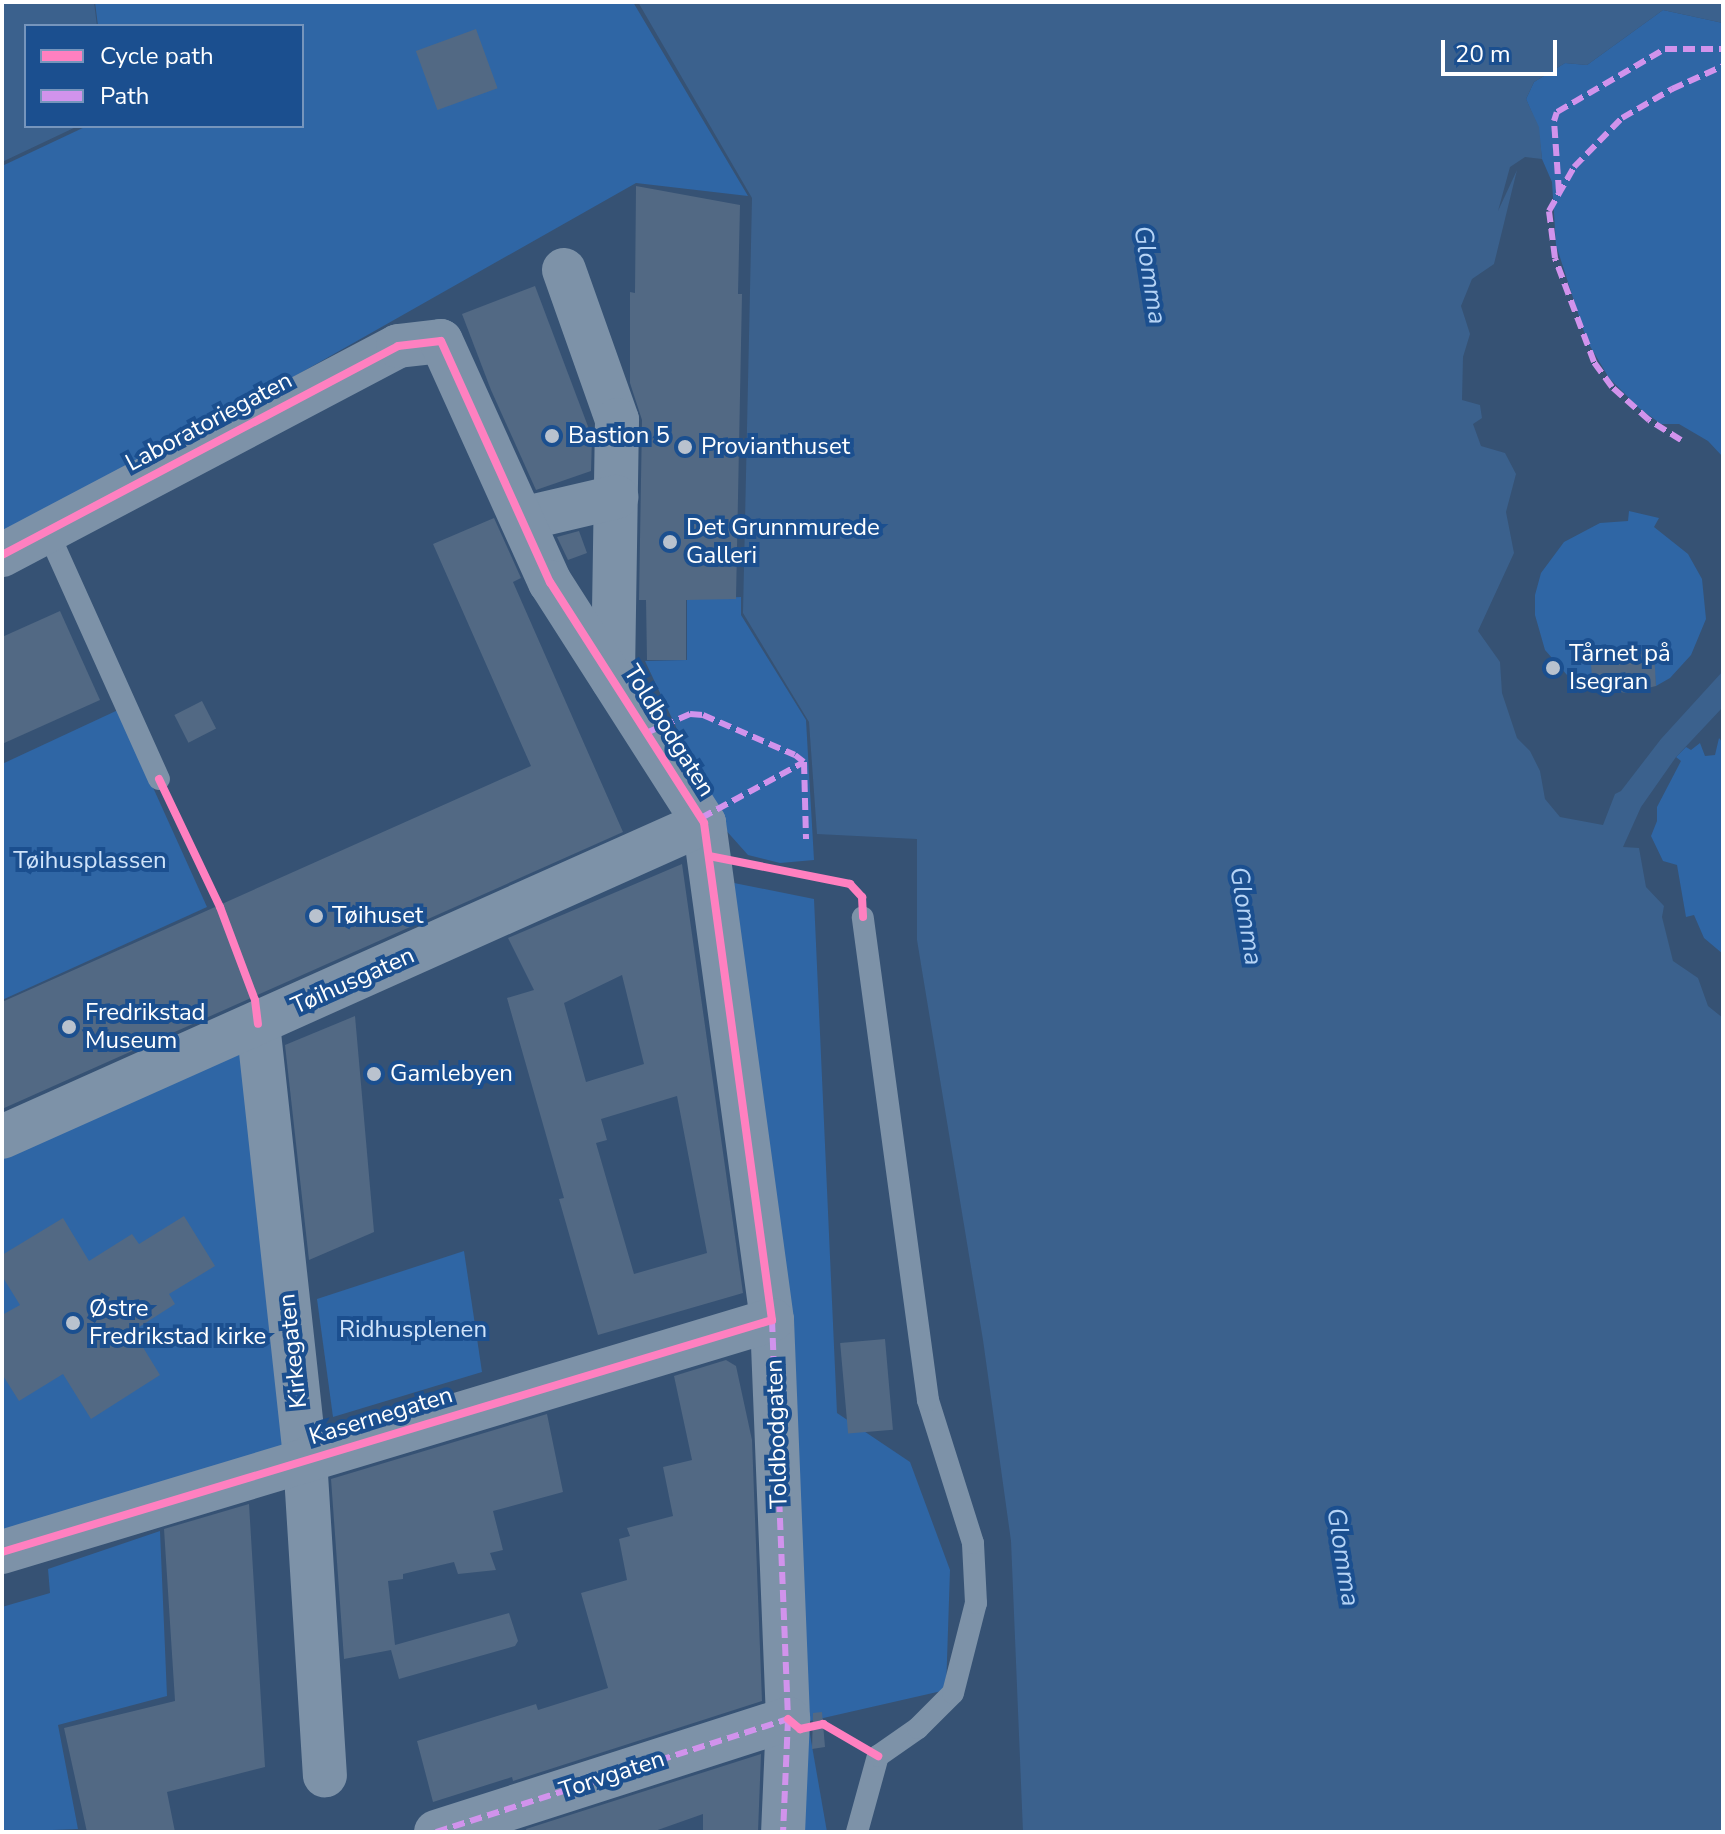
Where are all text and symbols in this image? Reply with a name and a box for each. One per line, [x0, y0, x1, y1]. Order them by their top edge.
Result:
legend [24, 24, 304, 128]
scale bar [1445, 24, 1561, 74]
text: 20 m [1455, 38, 1511, 70]
text: Cycle path [100, 40, 214, 72]
text: Path [100, 80, 149, 112]
water label: Glomma [1127, 224, 1173, 326]
street label: Laboratoriegaten [121, 366, 297, 478]
place label: Bastion 5 [568, 422, 670, 450]
marker: Bastion 5 [543, 427, 561, 445]
place label: Provianthuset [701, 433, 850, 461]
marker: Provianthuset [676, 438, 694, 456]
place label: Det Grunnmurede Galleri [686, 514, 880, 570]
marker: Det Grunnmurede Galleri [661, 533, 679, 551]
place label: Tårnet på Isegran [1569, 640, 1671, 696]
marker: Tårnet på Isegran [1544, 659, 1562, 677]
street label: Toldbodgaten [617, 660, 721, 802]
park label: Tøihusplassen [13, 847, 167, 875]
water label: Glomma [1223, 865, 1269, 967]
place label: Tøihuset [332, 902, 423, 930]
marker: Tøihuset [307, 907, 325, 925]
street label: Tøihusgaten [287, 941, 419, 1021]
place label: Fredrikstad Museum [85, 999, 206, 1055]
marker: Fredrikstad Museum [60, 1018, 78, 1036]
place label: Gamlebyen [390, 1060, 513, 1088]
marker: Gamlebyen [365, 1065, 383, 1083]
street label: Kirkegaten [273, 1292, 313, 1410]
place label: Østre Fredrikstad kirke [89, 1295, 266, 1351]
marker: Østre Fredrikstad kirke [64, 1314, 82, 1332]
park label: Ridhusplenen [339, 1316, 487, 1344]
street label: Toldbodgaten [760, 1359, 794, 1509]
street label: Kasernegaten [306, 1381, 456, 1451]
water label: Glomma [1320, 1506, 1366, 1608]
street label: Torvgaten [556, 1744, 668, 1806]

